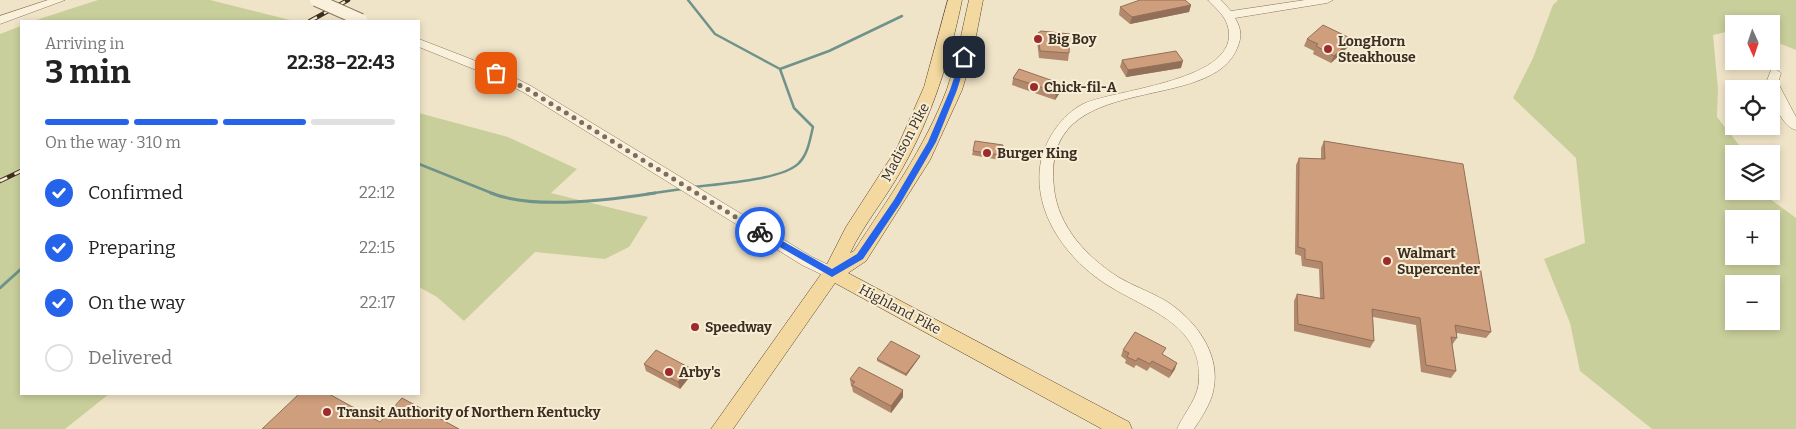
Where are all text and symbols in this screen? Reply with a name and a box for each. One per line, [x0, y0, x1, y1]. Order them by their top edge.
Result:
north arrow [1725, 15, 1780, 70]
map controls [1725, 15, 1780, 330]
place label: Big Boy [1048, 31, 1097, 48]
marker: Big Boy [1032, 33, 1044, 45]
place label: LongHorn Steakhouse [1338, 33, 1416, 66]
text: Arriving in [45, 34, 124, 53]
pin [943, 36, 985, 78]
icon: home [950, 43, 978, 71]
marker: LongHorn Steakhouse [1322, 43, 1334, 55]
text: 22:38–22:43 [287, 51, 395, 74]
pin [475, 52, 517, 94]
text: 3 min [45, 53, 131, 91]
icon: bag [482, 59, 510, 87]
place label: Chick-fil-A [1044, 79, 1117, 96]
button: locate [1725, 80, 1780, 135]
marker: Chick-fil-A [1028, 81, 1040, 93]
street label: Madison Pike [878, 100, 933, 184]
text: On the way · 310 m [45, 133, 181, 152]
place label: Burger King [997, 145, 1077, 162]
button: layers [1725, 145, 1780, 200]
marker: Burger King [981, 147, 993, 159]
icon: check [45, 179, 73, 207]
text: Confirmed [88, 181, 183, 204]
text: 22:12 [359, 183, 395, 202]
courier [735, 207, 785, 257]
button: + [1725, 210, 1780, 265]
icon: bike [746, 218, 774, 246]
icon: check [45, 234, 73, 262]
text: Preparing [88, 236, 176, 259]
text: 22:15 [359, 238, 395, 257]
place label: Walmart Supercenter [1397, 245, 1480, 278]
marker: Walmart Supercenter [1381, 255, 1393, 267]
button: − [1725, 275, 1780, 330]
street label: Highland Pike [856, 281, 944, 338]
icon: check [45, 289, 73, 317]
text: On the way [88, 291, 185, 314]
text: 22:17 [360, 293, 395, 312]
place label: Speedway [705, 319, 772, 336]
marker: Speedway [689, 321, 701, 333]
text: Delivered [88, 346, 172, 369]
place label: Arby's [679, 364, 721, 381]
marker: Arby's [663, 366, 675, 378]
place label: Transit Authority of Northern Kentucky [337, 404, 601, 421]
marker: Transit Authority of Northern Kentucky [321, 406, 333, 418]

